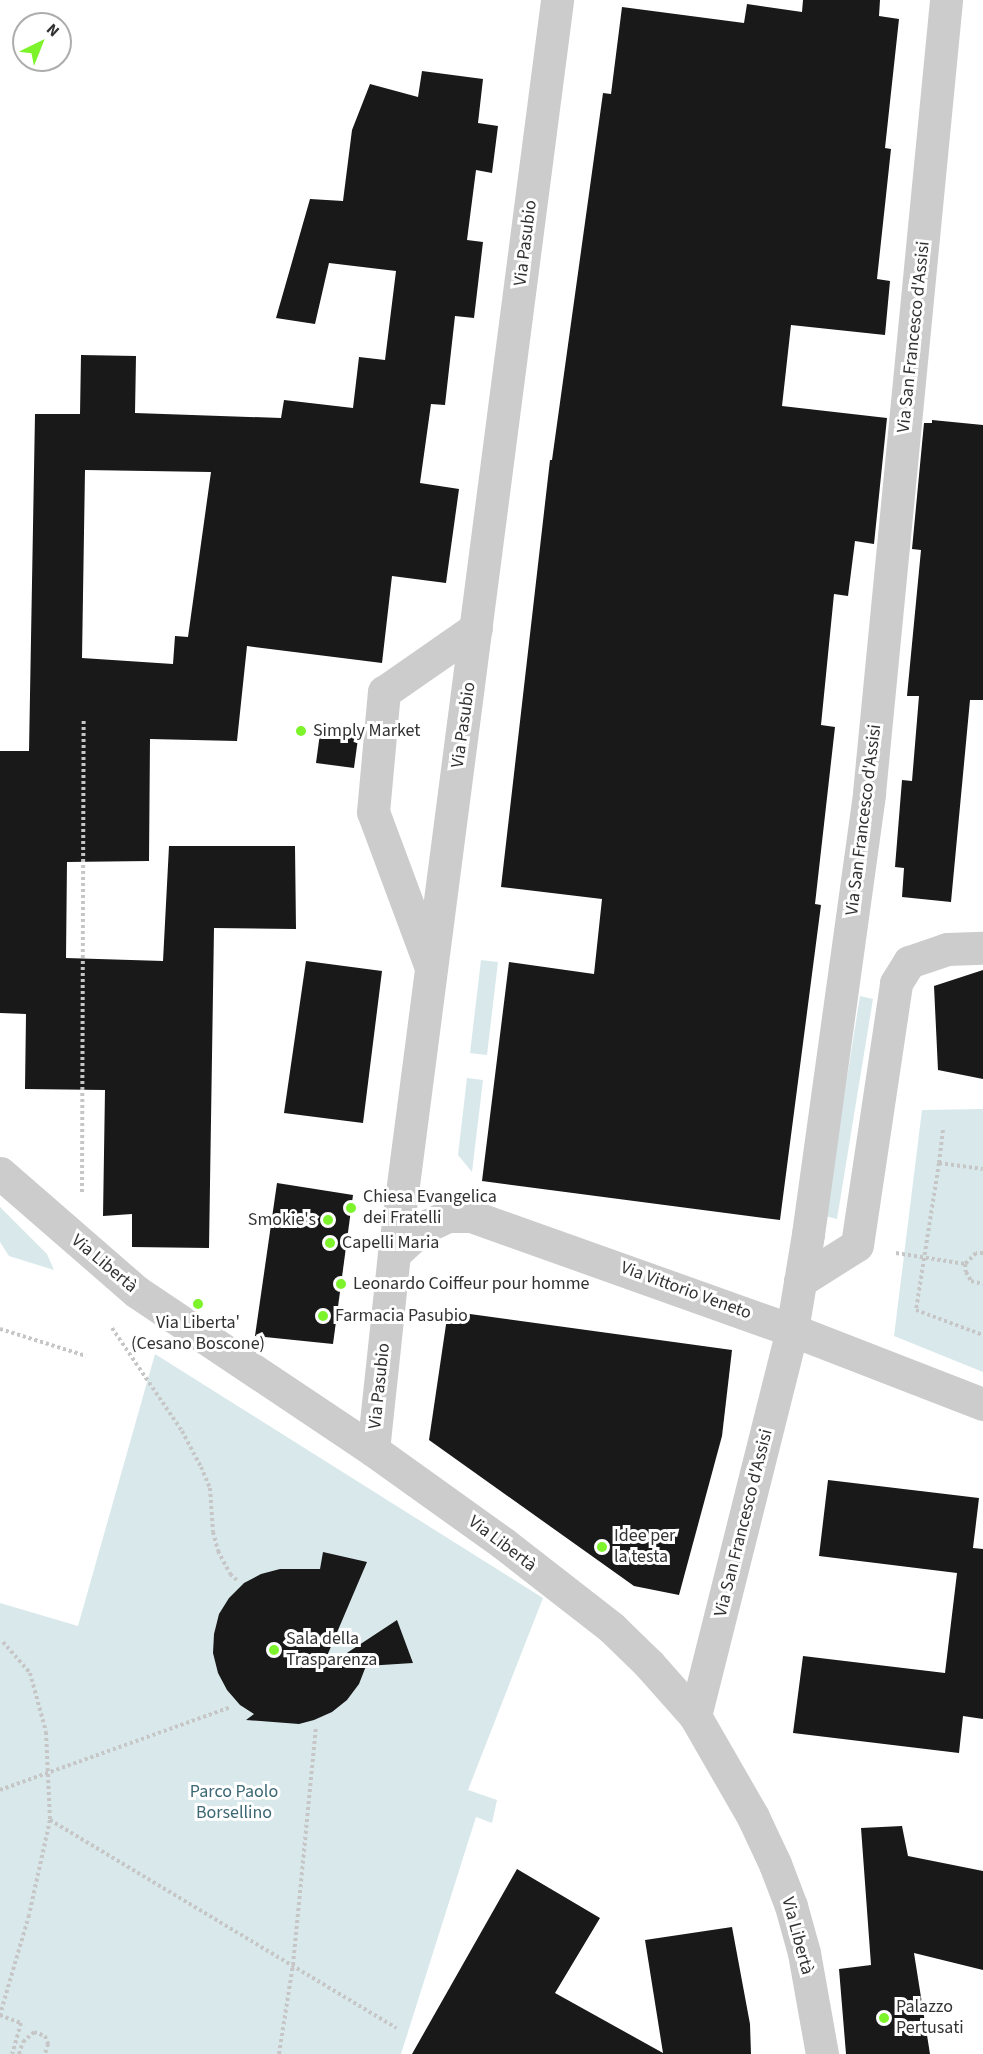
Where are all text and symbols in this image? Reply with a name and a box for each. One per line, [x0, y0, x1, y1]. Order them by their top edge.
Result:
north arrow [12, 12, 72, 72]
text: N [42, 19, 64, 42]
street label: Via Pasubio [510, 199, 542, 287]
street label: Via San Francesco d'Assisi [893, 240, 935, 434]
street label: Via Pasubio [447, 681, 481, 769]
place label: Simply Market [313, 720, 420, 742]
street label: Via San Francesco d'Assisi [842, 723, 886, 917]
marker: Simply Market [294, 724, 308, 738]
place label: Chiesa Evangelica dei Fratelli [363, 1187, 497, 1230]
marker: Chiesa Evangelica dei Fratelli [344, 1201, 358, 1215]
place label: Smokie's [248, 1209, 316, 1231]
marker: Smokie's [321, 1213, 335, 1227]
street label: Via Libertà [67, 1230, 141, 1298]
place label: Capelli Maria [342, 1232, 439, 1254]
marker: Capelli Maria [323, 1236, 337, 1250]
street label: Via Vittorio Veneto [618, 1257, 754, 1325]
place label: Leonardo Coiffeur pour homme [353, 1273, 589, 1295]
marker: Leonardo Coiffeur pour homme [334, 1277, 348, 1291]
marker: Via Liberta' (Cesano Boscone) [191, 1297, 205, 1311]
place label: Farmacia Pasubio [335, 1305, 468, 1327]
marker: Farmacia Pasubio [316, 1309, 330, 1323]
place label: Via Liberta' (Cesano Boscone) [131, 1313, 265, 1356]
street label: Via Pasubio [365, 1342, 395, 1430]
street label: Via San Francesco d'Assisi [710, 1427, 778, 1619]
street label: Via Libertà [464, 1511, 540, 1577]
place label: Idee per la testa [614, 1526, 675, 1568]
marker: Idee per la testa [595, 1540, 609, 1554]
place label: Sala della Trasparenza [286, 1629, 377, 1672]
marker: Sala della Trasparenza [267, 1643, 281, 1657]
park label: Parco Paolo Borsellino [190, 1782, 278, 1824]
street label: Via Libertà [776, 1895, 818, 1977]
place label: Palazzo Pertusati [896, 1997, 964, 2040]
marker: Palazzo Pertusati [877, 2011, 891, 2025]

